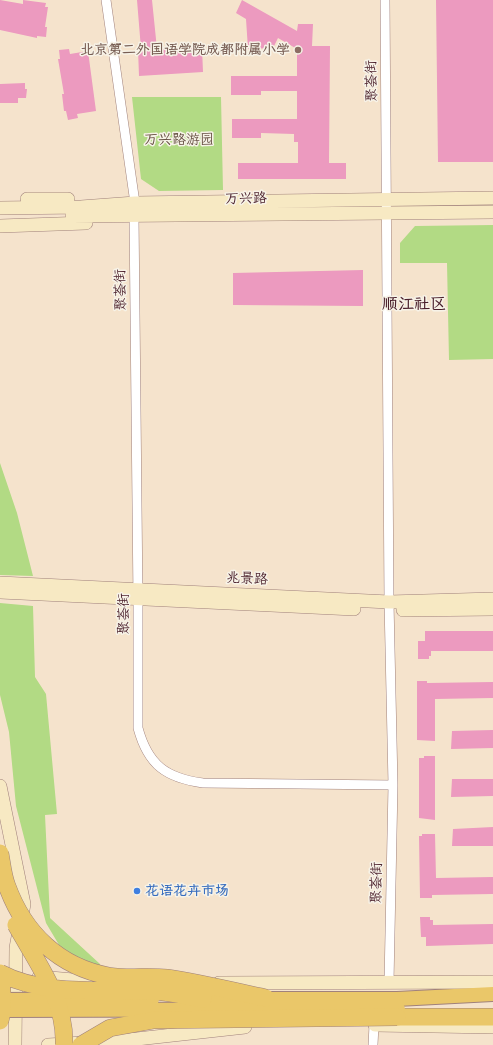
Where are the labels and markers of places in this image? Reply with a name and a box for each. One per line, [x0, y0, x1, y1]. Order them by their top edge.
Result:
place label: 北京第二外国语学院成都附属小学 [80, 42, 290, 58]
marker: 北京第二外国语学院成都附属小学 [293, 45, 303, 55]
place label: 花语花卉市场 [145, 883, 229, 899]
marker: 花语花卉市场 [132, 886, 142, 896]

